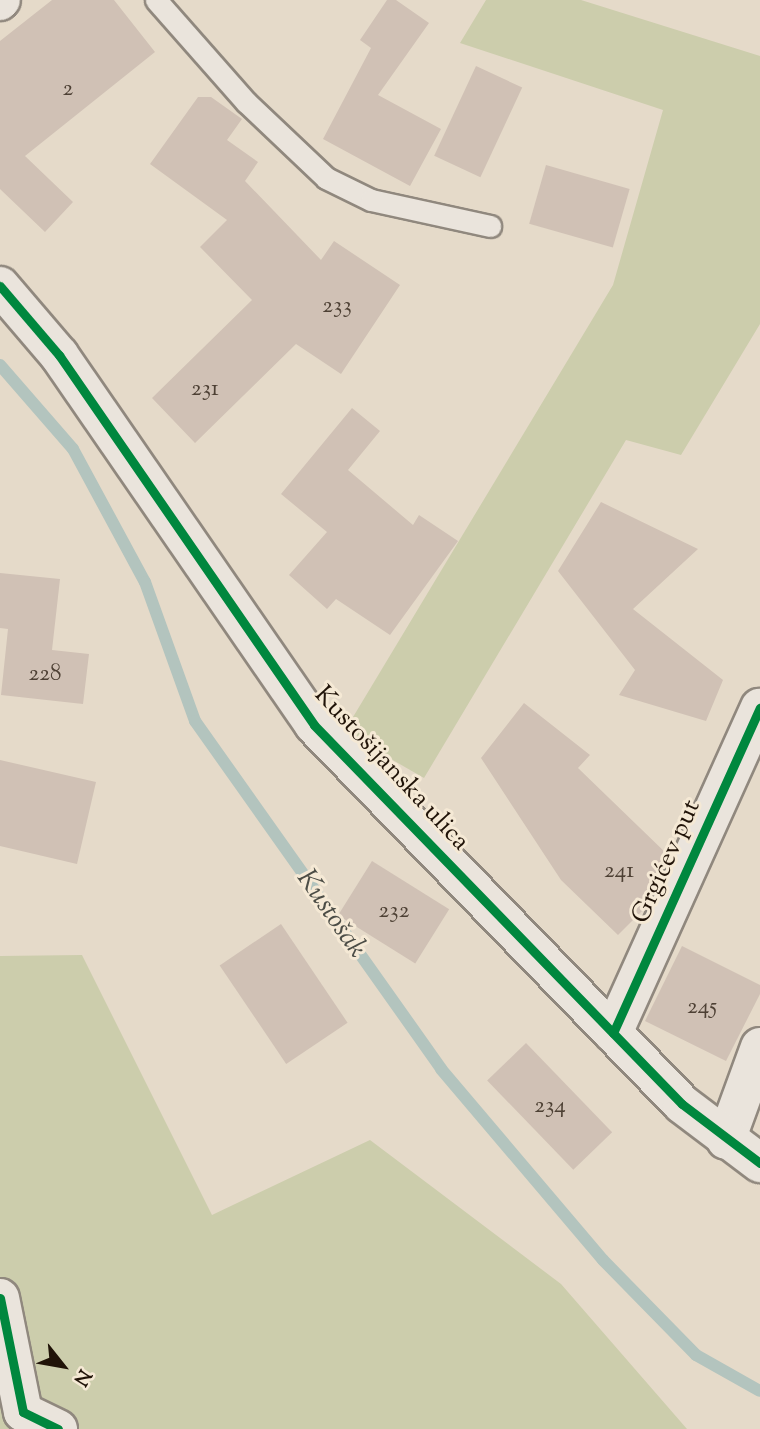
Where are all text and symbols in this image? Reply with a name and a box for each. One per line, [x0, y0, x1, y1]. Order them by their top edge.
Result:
house number: 2 [63, 76, 73, 104]
house number: 233 [322, 293, 352, 321]
house number: 231 [191, 376, 219, 404]
house number: 228 [28, 661, 62, 689]
street label: Kustošijanska ulica [307, 680, 475, 858]
street label: Grgićev put [626, 795, 708, 929]
house number: 241 [604, 858, 634, 886]
water label: Kustošak [289, 863, 373, 965]
house number: 232 [379, 898, 409, 926]
house number: 245 [687, 994, 717, 1022]
house number: 234 [534, 1093, 566, 1121]
north arrow [28, 1331, 98, 1401]
text: N [66, 1364, 97, 1391]

